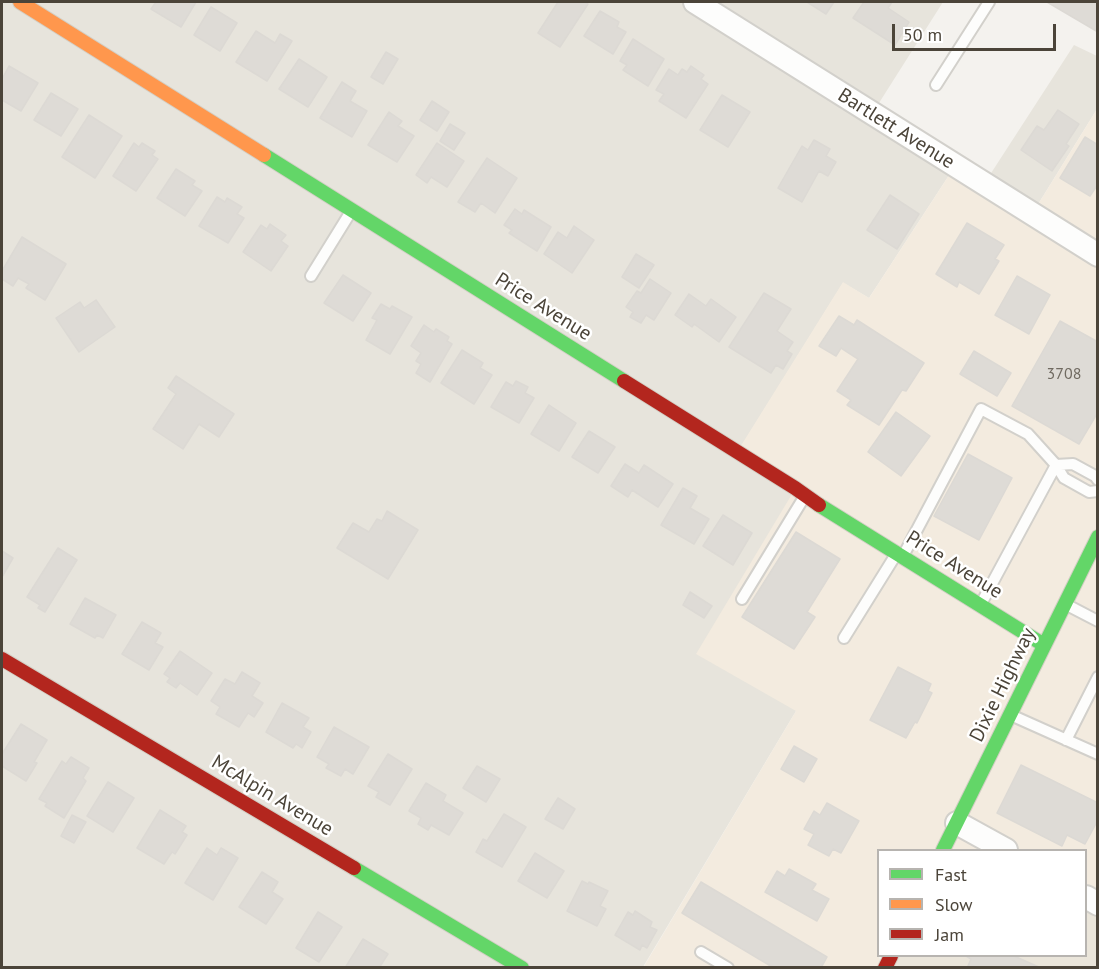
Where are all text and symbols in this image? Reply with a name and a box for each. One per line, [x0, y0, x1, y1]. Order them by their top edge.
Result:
scale bar [895, 12, 1058, 50]
text: 50 m [903, 23, 942, 46]
street label: Bartlett Avenue [833, 84, 959, 174]
street label: Price Avenue [490, 268, 596, 346]
house number: 3708 [1047, 364, 1081, 384]
street label: Price Avenue [901, 526, 1007, 604]
street label: Dixie Highway [965, 624, 1041, 746]
street label: McAlpin Avenue [207, 750, 337, 842]
legend [877, 849, 1087, 957]
text: Fast [935, 863, 967, 886]
text: Slow [935, 893, 973, 916]
text: Jam [935, 923, 964, 946]

